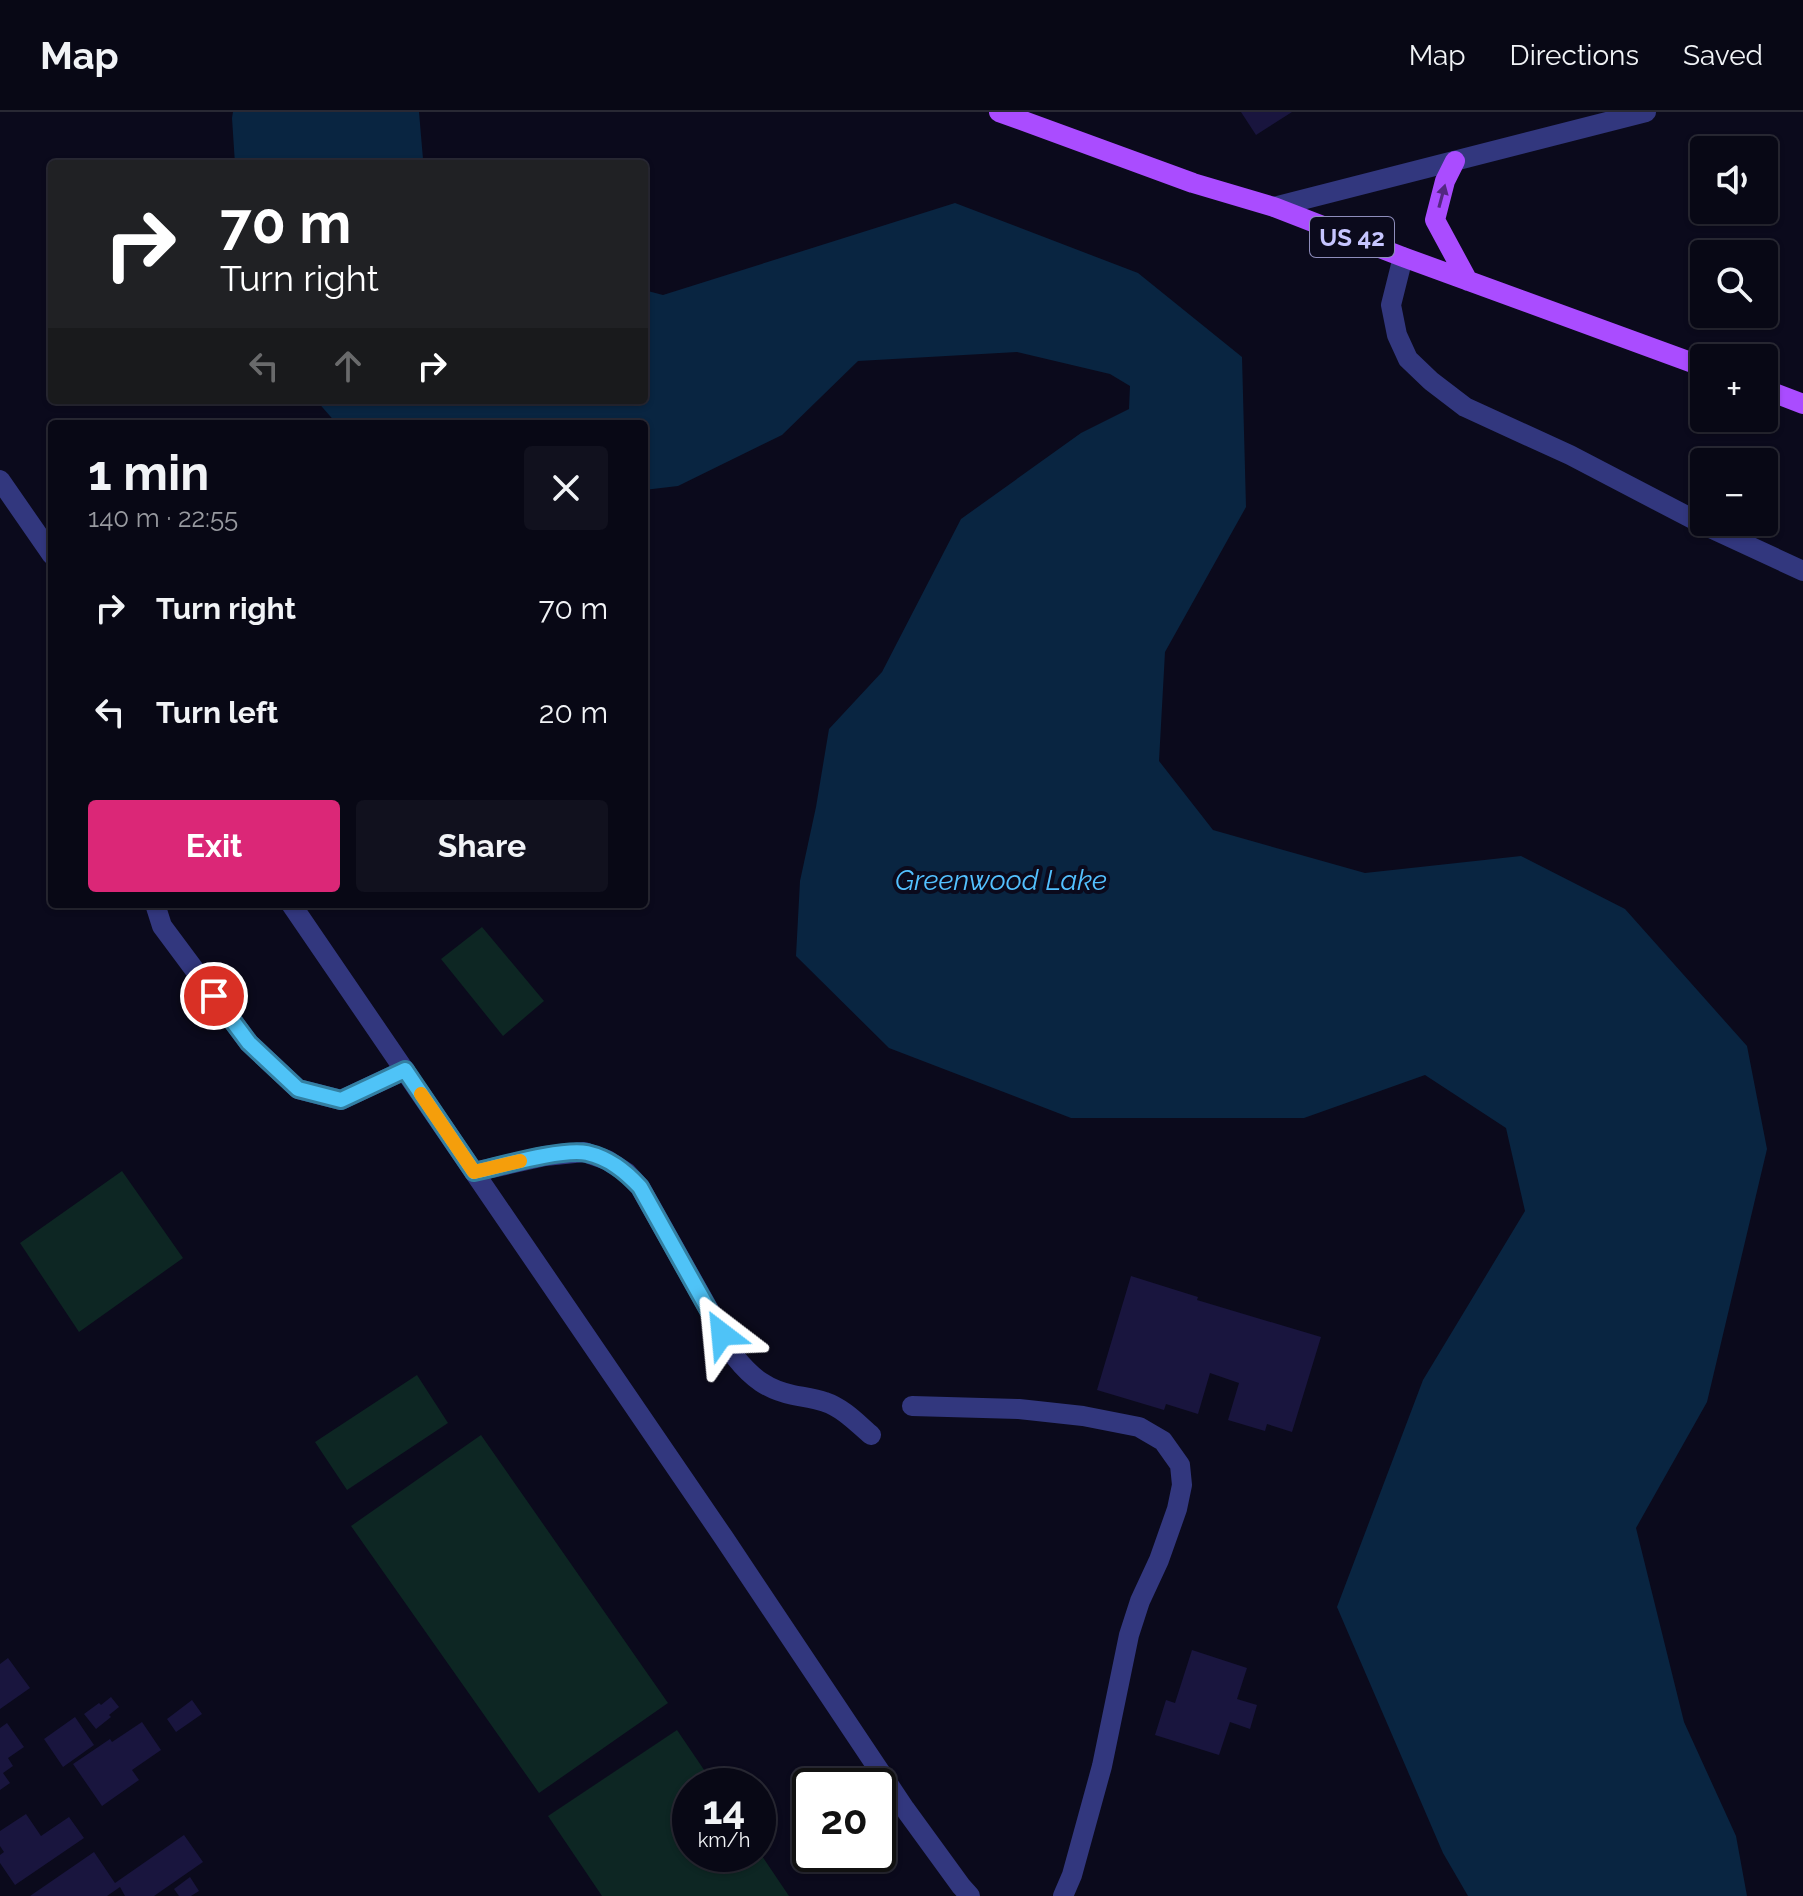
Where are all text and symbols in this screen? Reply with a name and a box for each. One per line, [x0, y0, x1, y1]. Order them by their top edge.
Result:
text: Map [40, 33, 119, 78]
text: Map [1409, 39, 1466, 72]
text: Directions [1510, 39, 1639, 72]
text: Saved [1683, 39, 1763, 72]
map controls [1690, 136, 1778, 536]
button: sound [1690, 136, 1778, 224]
one-way arrow [1436, 183, 1448, 208]
text: 70 m [220, 190, 351, 256]
icon: right [88, 192, 192, 296]
road number: US 42 [1310, 217, 1394, 257]
button: search [1690, 240, 1778, 328]
text: Turn right [220, 257, 379, 299]
icon: left [242, 344, 286, 388]
icon: ahead [326, 344, 370, 388]
icon: right [410, 344, 454, 388]
button: + [1690, 344, 1778, 432]
text: 1 min [88, 445, 209, 501]
button: close [524, 446, 608, 530]
button: − [1690, 448, 1778, 536]
text: 140 m · 22:55 [88, 503, 238, 533]
icon: right [88, 586, 132, 630]
text: Turn right [156, 591, 296, 626]
text: 70 m [538, 591, 608, 626]
icon: left [88, 690, 132, 734]
text: Turn left [156, 695, 278, 730]
text: 20 m [539, 695, 608, 730]
button: Exit [88, 800, 340, 892]
button: Share [356, 800, 608, 892]
water label: Greenwood Lake [895, 864, 1107, 897]
pin [180, 962, 248, 1030]
icon: arrive [192, 974, 236, 1018]
position arrow [680, 1292, 764, 1376]
speed limit sign: 20 [792, 1768, 896, 1872]
text: 14 [703, 1786, 745, 1833]
text: km/h [698, 1828, 750, 1852]

